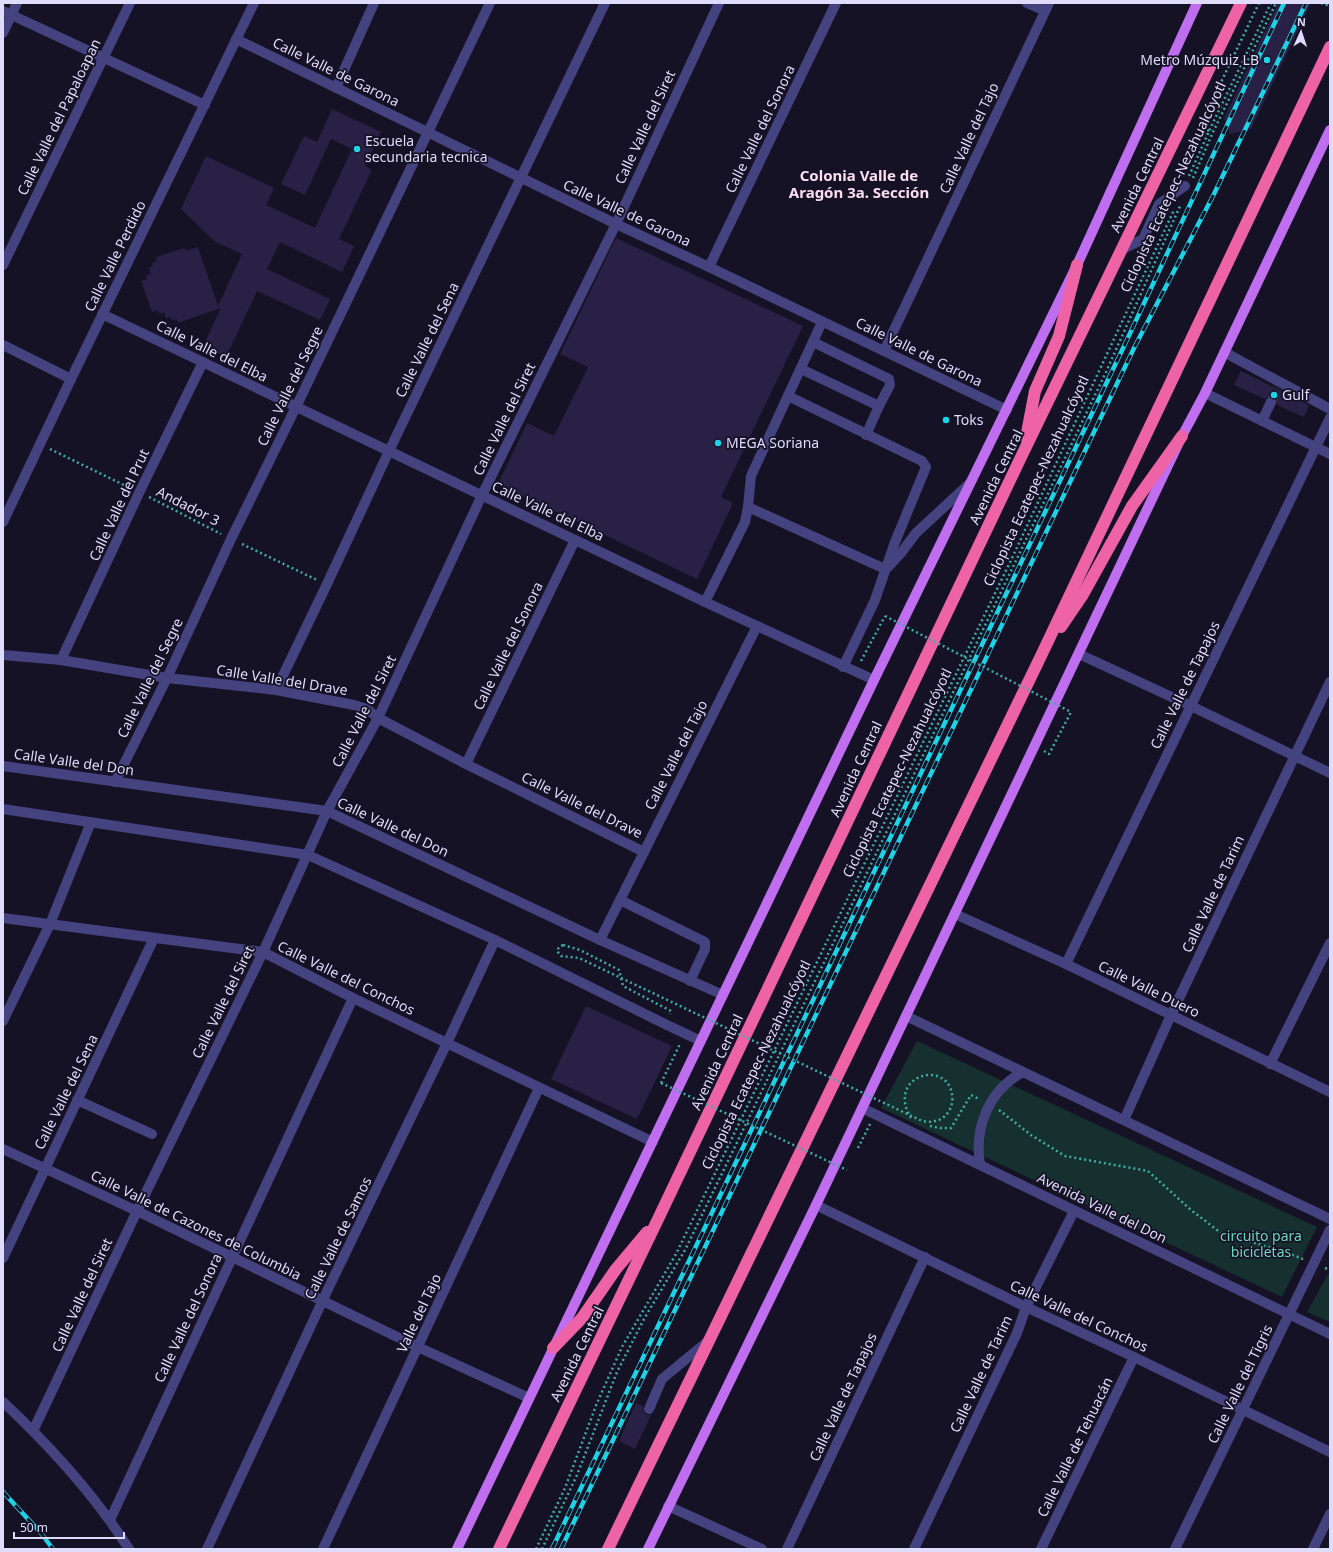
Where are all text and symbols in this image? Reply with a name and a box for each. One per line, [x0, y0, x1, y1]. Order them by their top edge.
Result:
north arrow [1281, 12, 1321, 52]
text: N [1297, 14, 1306, 29]
street label: Calle Valle de Garona [270, 33, 403, 111]
street label: Calle Valle del Papaloapan [12, 35, 105, 198]
place label: Metro Múzquiz LB [1140, 50, 1259, 69]
marker: Metro Múzquiz LB [1262, 55, 1272, 65]
street label: Calle Valle del Sonora [720, 61, 799, 196]
street label: Calle Valle del Siret [610, 67, 679, 187]
street label: Ciclopista Ecatepec-Nezahualcóyotl [1115, 78, 1230, 295]
street label: Calle Valle del Tajo [934, 79, 1003, 196]
place label: Escuela secundaria tecnica [365, 131, 488, 166]
street label: Avenida Central [1105, 134, 1168, 236]
marker: Escuela secundaria tecnica [352, 144, 362, 154]
district label: Colonia Valle de Aragón 3a. Sección [789, 165, 929, 202]
street label: Calle Valle de Garona [560, 175, 694, 251]
street label: Calle Valle Perdido [79, 197, 150, 314]
street label: Calle Valle del Sena [390, 279, 463, 401]
street label: Calle Valle de Garona [853, 313, 986, 391]
street label: Calle Valle del Elba [153, 315, 271, 386]
street label: Calle Valle del Segre [252, 322, 327, 449]
street label: Calle Valle del Siret [468, 359, 539, 479]
street label: Ciclopista Ecatepec-Nezahualcóyotl [978, 372, 1093, 589]
place label: Gulf [1282, 385, 1310, 404]
marker: Gulf [1269, 390, 1279, 400]
place label: Toks [954, 410, 984, 429]
marker: Toks [941, 415, 951, 425]
street label: Avenida Central [964, 426, 1027, 528]
place label: MEGA Soriana [726, 433, 819, 452]
marker: MEGA Soriana [713, 438, 723, 448]
street label: Calle Valle del Prut [84, 446, 153, 564]
street label: Calle Valle del Elba [489, 476, 607, 545]
street label: Andador 3 [153, 482, 223, 530]
street label: Calle Valle del Sonora [468, 578, 547, 713]
street label: Calle Valle del Segre [112, 614, 187, 741]
street label: Calle Valle de Tapajos [1145, 617, 1224, 752]
street label: Calle Valle del Siret [327, 651, 400, 770]
street label: Calle Valle del Drave [215, 660, 349, 699]
street label: Ciclopista Ecatepec-Nezahualcóyotl [837, 665, 956, 881]
street label: Calle Valle del Tajo [640, 697, 711, 813]
street label: Avenida Central [825, 718, 886, 820]
street label: Calle Valle del Don [13, 744, 135, 779]
street label: Calle Valle del Drave [518, 767, 646, 842]
street label: Calle Valle del Don [334, 792, 452, 861]
street label: Calle Valle de Tarim [1177, 832, 1248, 956]
street label: Calle Valle del Conchos [274, 936, 418, 1019]
street label: Calle Valle del Siret [187, 942, 258, 1062]
street label: Calle Valle Duero [1095, 956, 1203, 1021]
street label: Ciclopista Ecatepec-Nezahualcóyotl [696, 957, 815, 1173]
street label: Avenida Central [686, 1011, 747, 1113]
street label: Calle Valle del Sena [29, 1031, 102, 1153]
street label: Calle Valle de Cazones de Columbia [88, 1165, 305, 1284]
street label: Avenida Valle del Don [1034, 1168, 1170, 1247]
street label: Calle Valle de Samos [300, 1173, 376, 1302]
park label: circuito para bicicletas [1220, 1226, 1302, 1261]
street label: Calle Valle del Siret [47, 1235, 116, 1355]
street label: Calle Valle del Sonora [149, 1250, 226, 1386]
street label: Valle del Tajo [392, 1270, 445, 1355]
street label: Calle Valle del Conchos [1007, 1275, 1152, 1356]
street label: Avenida Central [545, 1303, 608, 1405]
street label: Calle Valle de Tarim [945, 1312, 1016, 1436]
street label: Calle Valle del Tigris [1203, 1321, 1277, 1446]
street label: Calle Valle de Tapajos [804, 1329, 881, 1464]
street label: Calle Valle de Tehuacán [1032, 1374, 1117, 1520]
scale bar [14, 1514, 124, 1540]
text: 50 m [20, 1519, 48, 1536]

